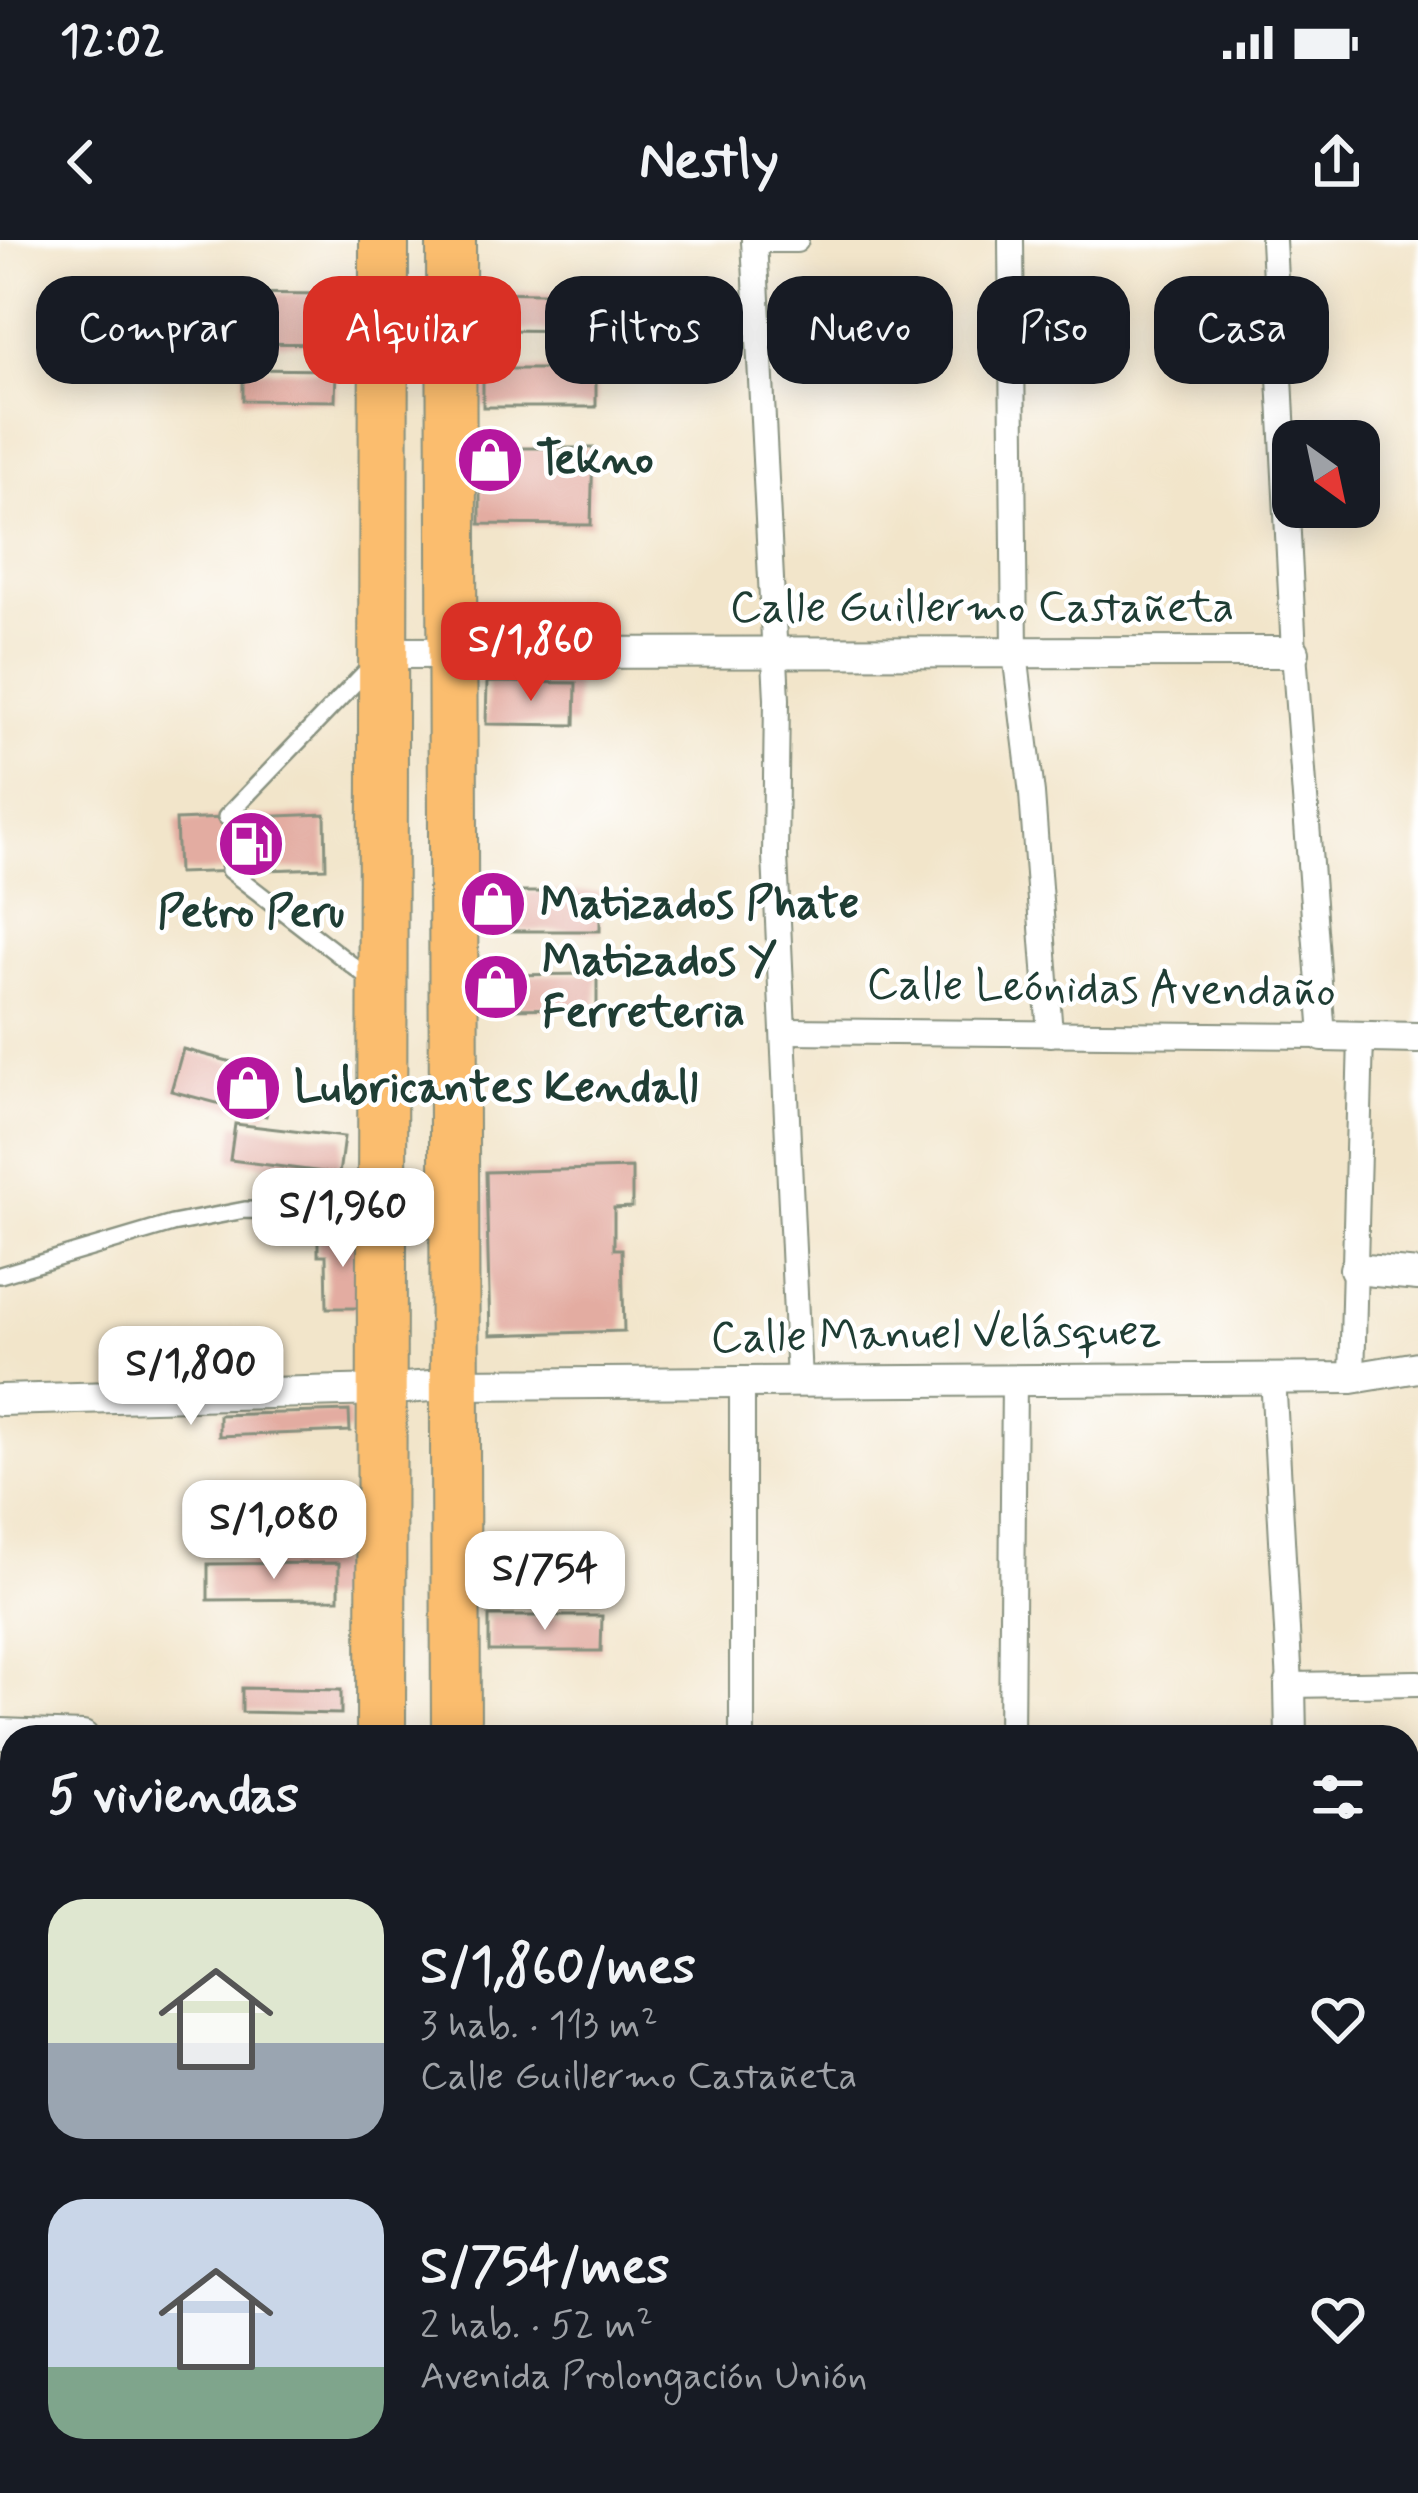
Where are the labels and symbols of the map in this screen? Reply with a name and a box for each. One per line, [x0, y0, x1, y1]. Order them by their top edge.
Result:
north arrow [1272, 420, 1380, 528]
shop icon: Tekno [455, 425, 525, 495]
place label: Tekno [536, 431, 654, 490]
street label: Calle Guillermo Castañeta [730, 579, 1234, 638]
pin: S/1,860 [420, 602, 642, 704]
fuel station icon: Petro Peru [216, 809, 286, 879]
shop icon: Matizados Phate [458, 869, 528, 939]
place label: Matizados Phate [540, 875, 859, 934]
place label: Petro Peru [157, 884, 345, 943]
place label: Matizados Y Ferreteria [542, 932, 777, 1043]
shop icon: Matizados Y Ferreteria [461, 952, 531, 1022]
street label: Calle Leónidas Avendaño [866, 955, 1336, 1023]
shop icon: Lubricantes Kendall [213, 1053, 283, 1123]
place label: Lubricantes Kendall [294, 1059, 698, 1118]
pin: S/1,960 [232, 1168, 454, 1270]
street label: Calle Manuel Velásquez [710, 1302, 1162, 1368]
pin: S/1,800 [80, 1326, 302, 1428]
pin: S/1,080 [163, 1480, 385, 1582]
pin: S/754 [461, 1531, 629, 1633]

